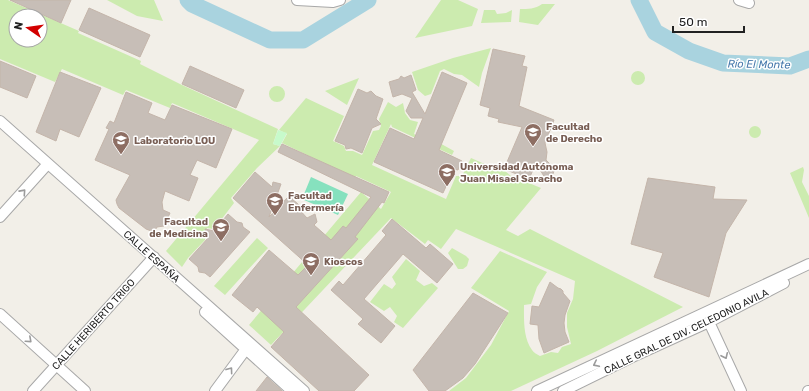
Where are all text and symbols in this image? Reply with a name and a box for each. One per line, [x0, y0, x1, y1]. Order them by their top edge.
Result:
north arrow [8, 8, 48, 48]
scale bar [673, 8, 744, 34]
text: 50 m [679, 15, 707, 29]
text: N [12, 20, 26, 31]
water label: Río El Monte [727, 57, 791, 72]
place label: Facultad de Derecho [546, 121, 602, 145]
school or university icon: Facultad de Derecho [523, 122, 543, 147]
school or university icon: Laboratorio LOU [111, 130, 131, 155]
place label: Laboratorio LOU [134, 135, 215, 147]
place label: Universidad Autónoma Juan Misael Saracho [460, 161, 574, 185]
school or university icon: Universidad Autónoma Juan Misael Saracho [437, 162, 457, 187]
one-way arrow [18, 189, 25, 197]
place label: Facultad Enfermería [288, 190, 344, 214]
school or university icon: Facultad Enfermería [265, 191, 285, 216]
place label: Facultad de Medicina [149, 216, 208, 240]
school or university icon: Facultad de Medicina [211, 217, 231, 242]
street label: CALLE ESPAÑA [121, 228, 182, 285]
school or university icon: Kioscos [301, 251, 321, 276]
place label: Kioscos [324, 256, 363, 268]
street label: CALLE HERIBERTO TRIGO [50, 277, 138, 373]
street label: CALLE GRAL DE DIV. CELEDONIO AVILA [602, 287, 771, 377]
one-way arrow [24, 336, 32, 343]
one-way arrow [720, 352, 728, 360]
one-way arrow [593, 359, 601, 367]
one-way arrow [225, 367, 233, 374]

